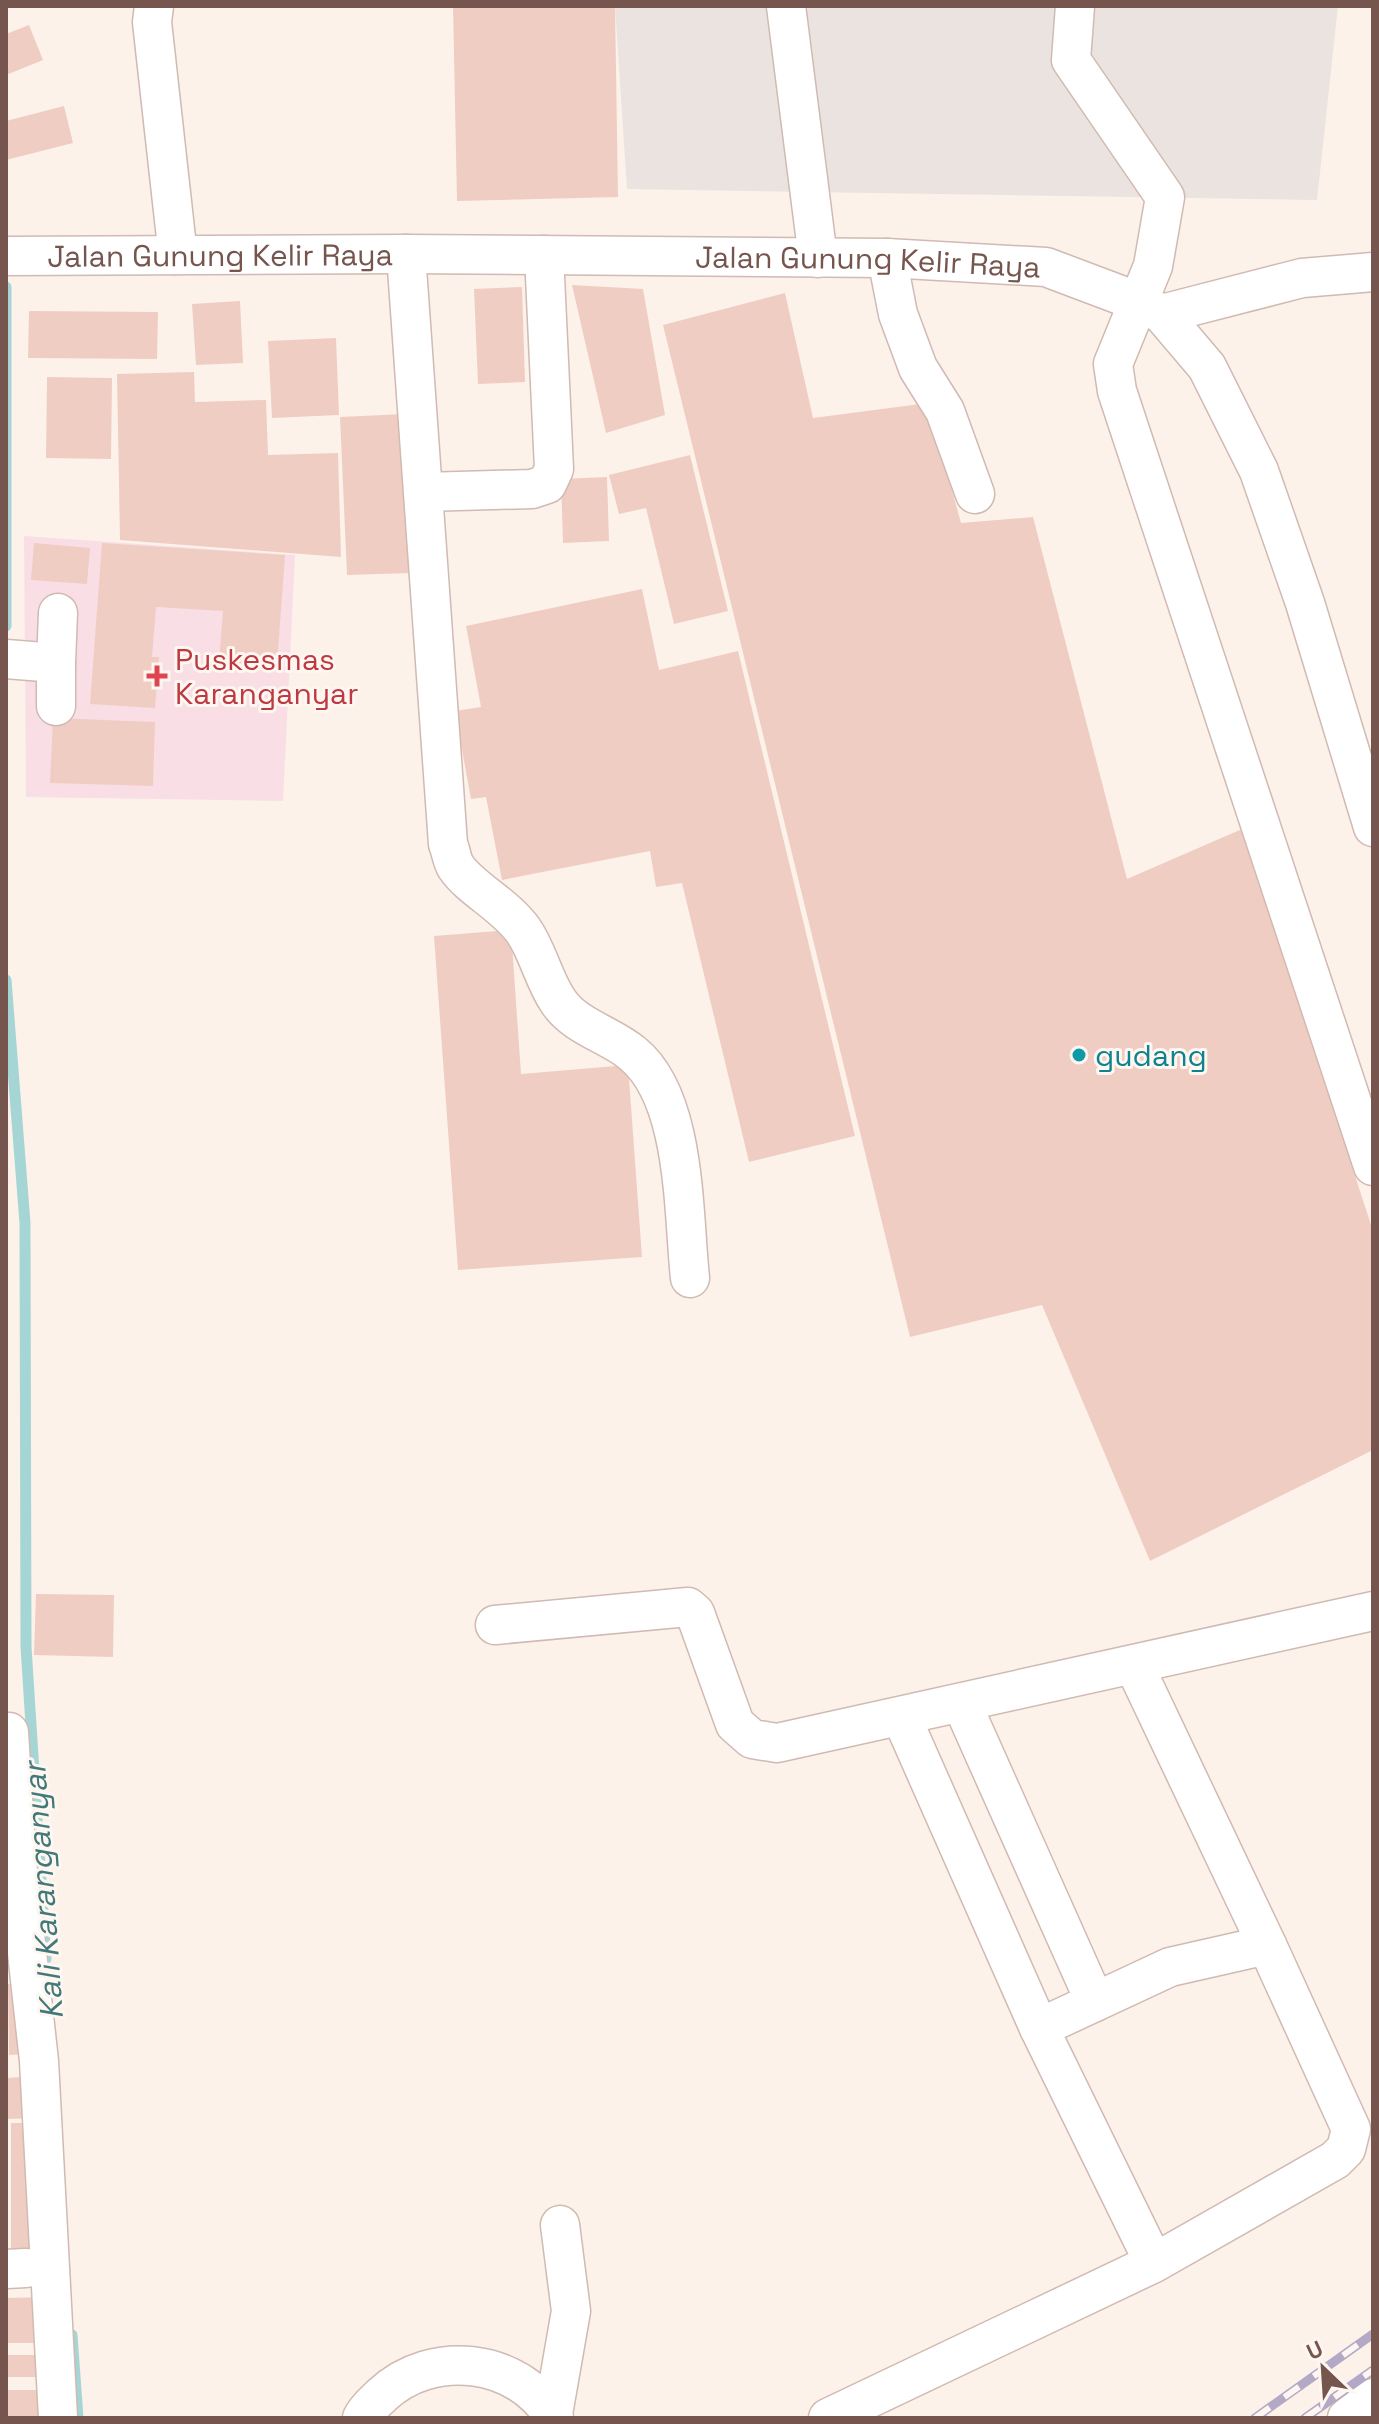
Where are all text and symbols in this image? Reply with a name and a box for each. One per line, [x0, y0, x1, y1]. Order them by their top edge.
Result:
street label: Jalan Gunung Kelir Raya [47, 235, 393, 275]
street label: Jalan Gunung Kelir Raya [695, 237, 1042, 286]
place label: Puskesmas Karanganyar [175, 640, 359, 713]
marker: Puskesmas Karanganyar [146, 665, 168, 687]
place label: gudang [1095, 1036, 1207, 1075]
marker: gudang [1070, 1046, 1088, 1064]
water label: Kali Karanganyar [14, 1758, 72, 2021]
north arrow [1283, 2328, 1363, 2408]
text: U [1302, 2334, 1327, 2366]

